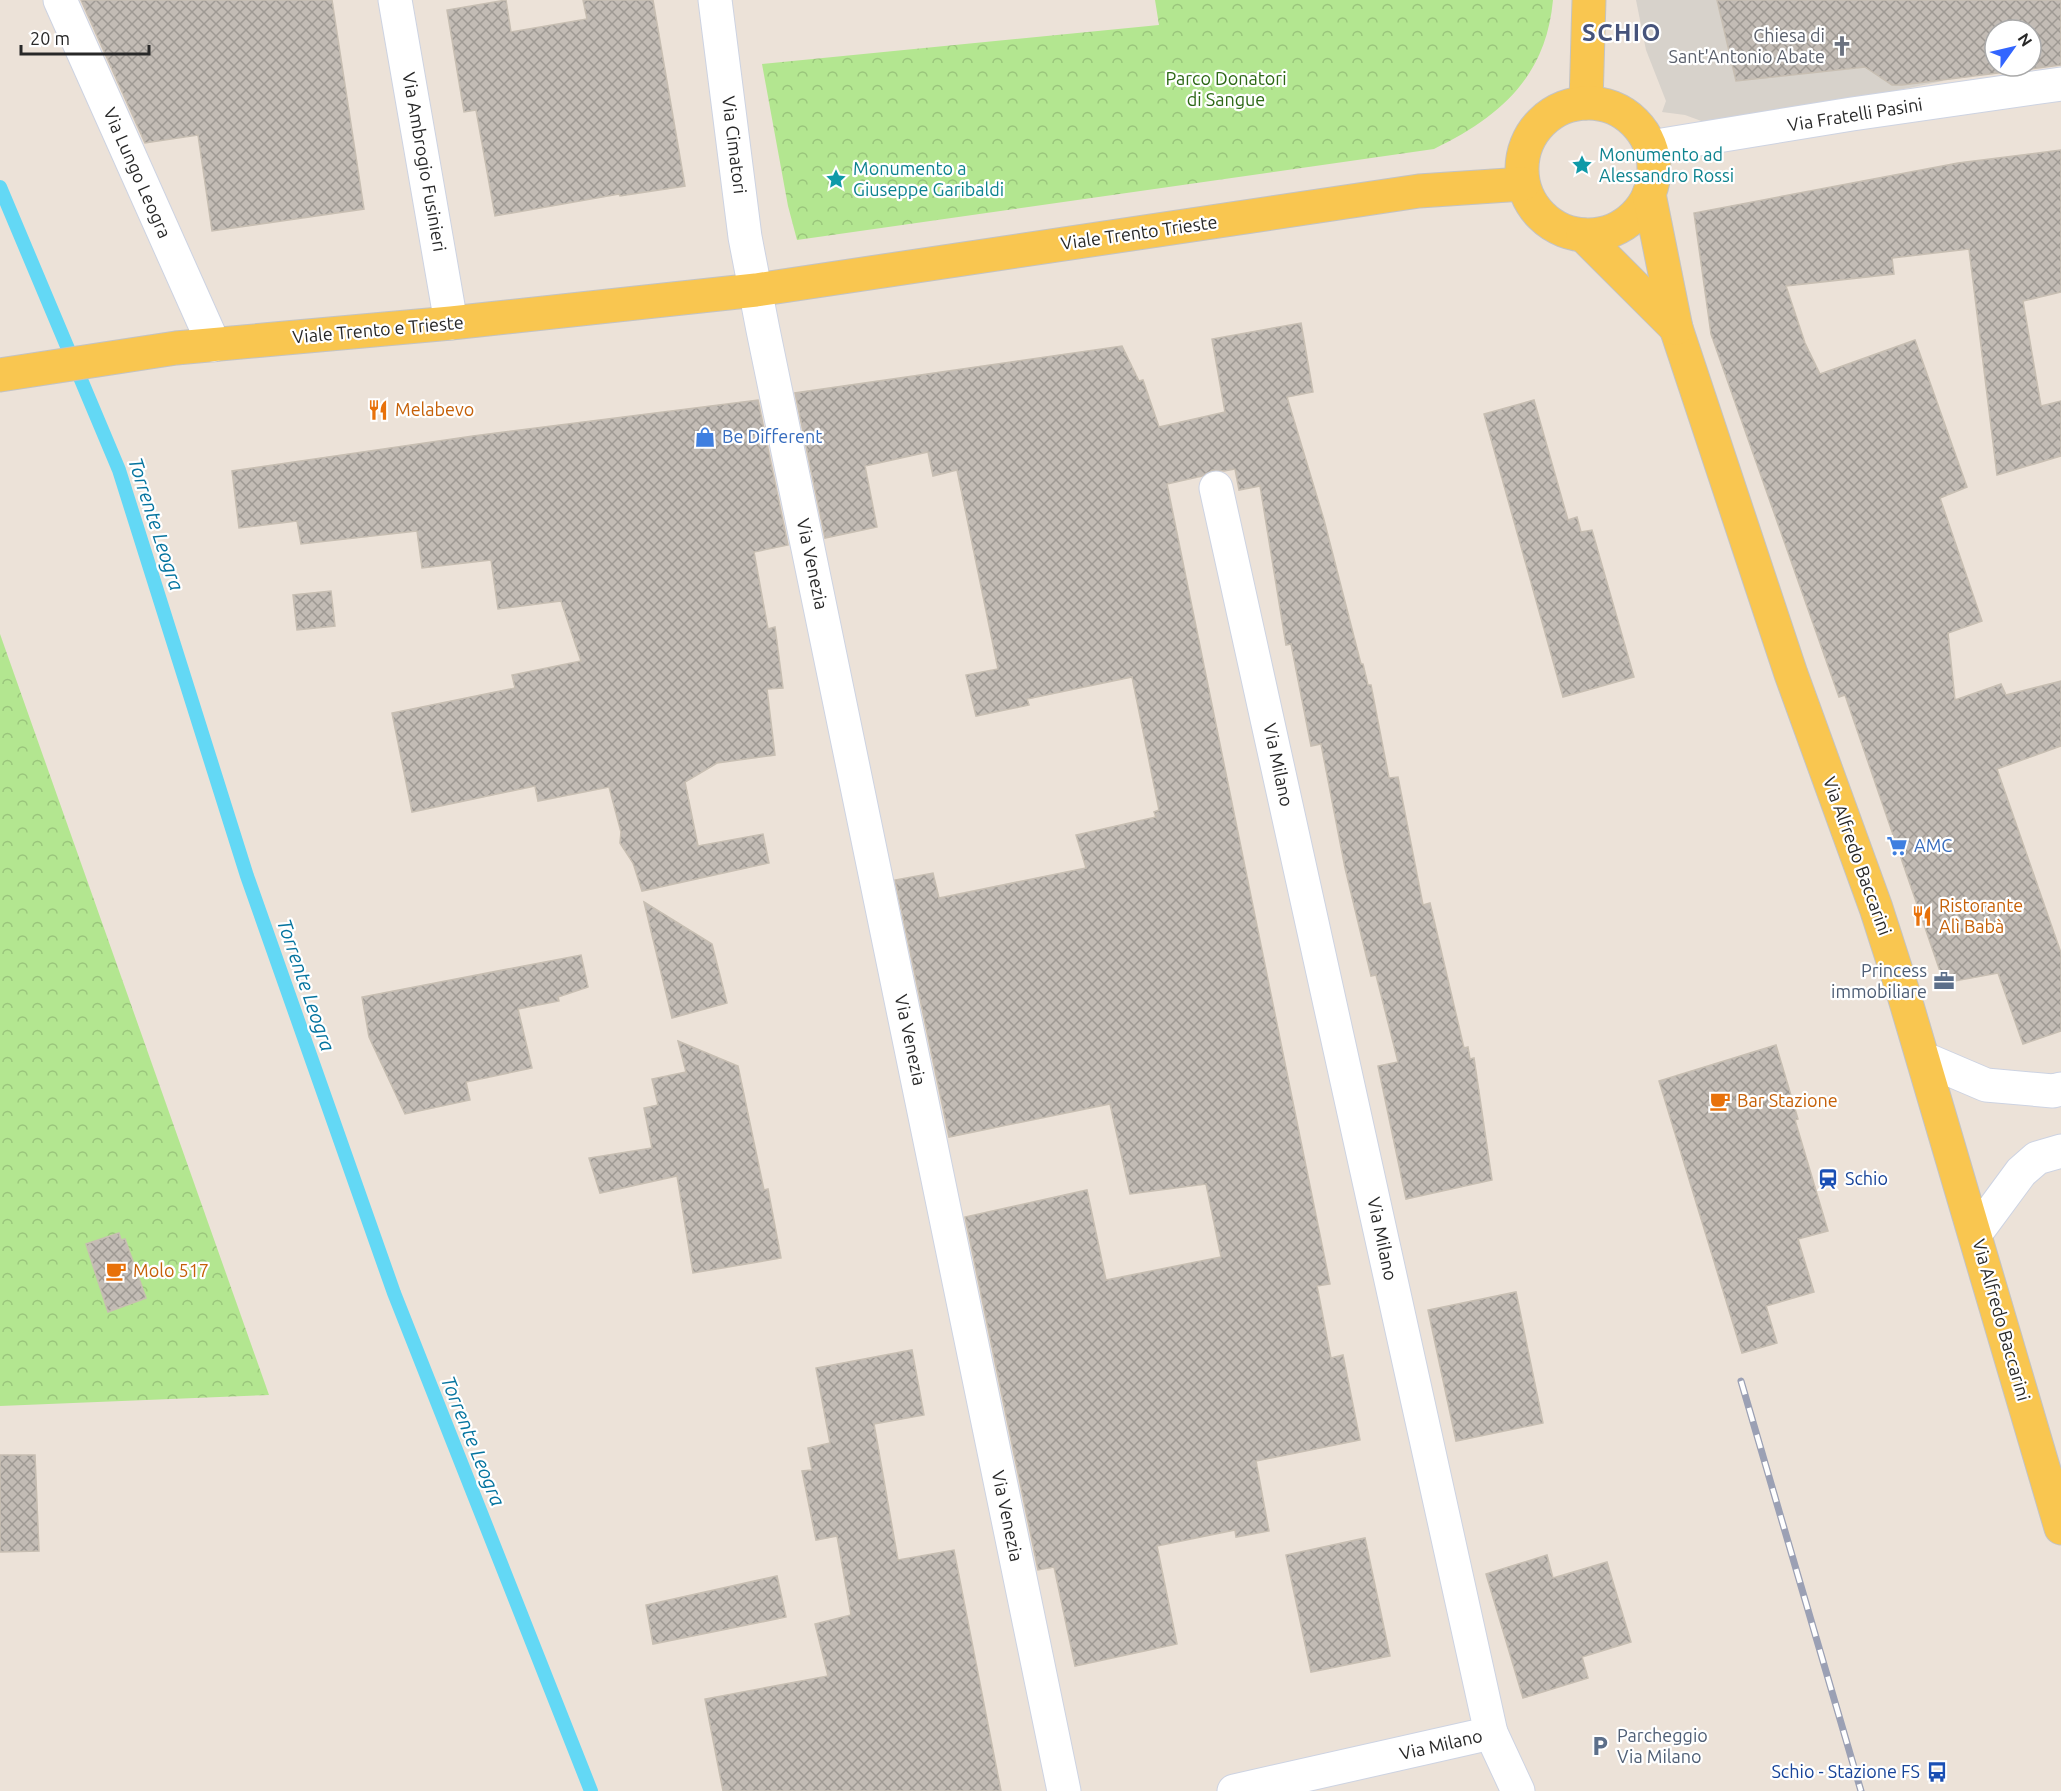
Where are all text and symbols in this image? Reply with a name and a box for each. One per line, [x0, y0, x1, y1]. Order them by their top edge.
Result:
scale bar [21, 18, 148, 56]
north arrow [1983, 18, 2043, 78]
district label: SCHIO [1582, 19, 1662, 46]
place label: Chiesa di Sant'Antonio Abate [1668, 25, 1825, 66]
text: 20 m [30, 28, 70, 48]
text: N [2015, 30, 2036, 50]
church icon: Chiesa di Sant'Antonio Abate [1830, 34, 1854, 58]
park label: Parco Donatori di Sangue [1165, 68, 1287, 109]
street label: Via Ambrogio Fusinieri [399, 71, 451, 253]
street label: Via Fratelli Pasini [1786, 93, 1924, 135]
street label: Via Cimatori [719, 95, 751, 195]
street label: Via Lungo Leogra [100, 104, 176, 241]
place label: Monumento ad Alessandro Rossi [1599, 144, 1734, 185]
place icon: Monumento ad Alessandro Rossi [1570, 153, 1594, 177]
place label: Monumento a Giuseppe Garibaldi [853, 158, 1004, 199]
place icon: Monumento a Giuseppe Garibaldi [824, 167, 848, 191]
street label: Viale Trento Trieste [1059, 211, 1218, 253]
street label: Viale Trento e Trieste [291, 312, 464, 346]
restaurant icon: Melabevo [366, 398, 390, 422]
place label: Melabevo [395, 399, 474, 419]
shop icon: Be Different [693, 425, 717, 449]
place label: Be Different [722, 426, 822, 446]
water label: Torrente Leogra [124, 454, 189, 593]
street label: Via Venezia [794, 516, 832, 611]
street label: Via Milano [1260, 721, 1298, 808]
street label: Via Alfredo Baccarini [1820, 774, 1896, 938]
supermarket icon: AMC [1885, 834, 1909, 858]
place label: AMC [1914, 835, 1952, 855]
place label: Ristorante Alì Babà [1939, 895, 2023, 936]
restaurant icon: Ristorante Alì Babà [1910, 904, 1934, 928]
water label: Torrente Leogra [273, 916, 340, 1054]
place label: Princess immobiliare [1831, 960, 1927, 1001]
office icon: Princess immobiliare [1932, 969, 1956, 993]
street label: Via Venezia [892, 992, 930, 1087]
cafe icon: Bar Stazione [1708, 1089, 1732, 1113]
place label: Bar Stazione [1737, 1090, 1838, 1110]
station icon: Schio [1816, 1167, 1840, 1191]
place label: Schio [1845, 1168, 1888, 1188]
street label: Via Milano [1364, 1195, 1402, 1282]
street label: Via Alfredo Baccarini [1969, 1237, 2035, 1403]
cafe icon: Molo 517 [104, 1259, 128, 1283]
place label: Molo 517 [133, 1260, 209, 1280]
water label: Torrente Leogra [437, 1372, 510, 1509]
street label: Via Venezia [989, 1468, 1027, 1563]
street label: Via Milano [1397, 1725, 1484, 1763]
place label: Parcheggio Via Milano [1617, 1725, 1708, 1766]
parking icon: Parcheggio Via Milano [1588, 1734, 1612, 1758]
bus stop icon: Schio - Stazione FS [1925, 1760, 1949, 1784]
place label: Schio - Stazione FS [1771, 1761, 1920, 1781]

